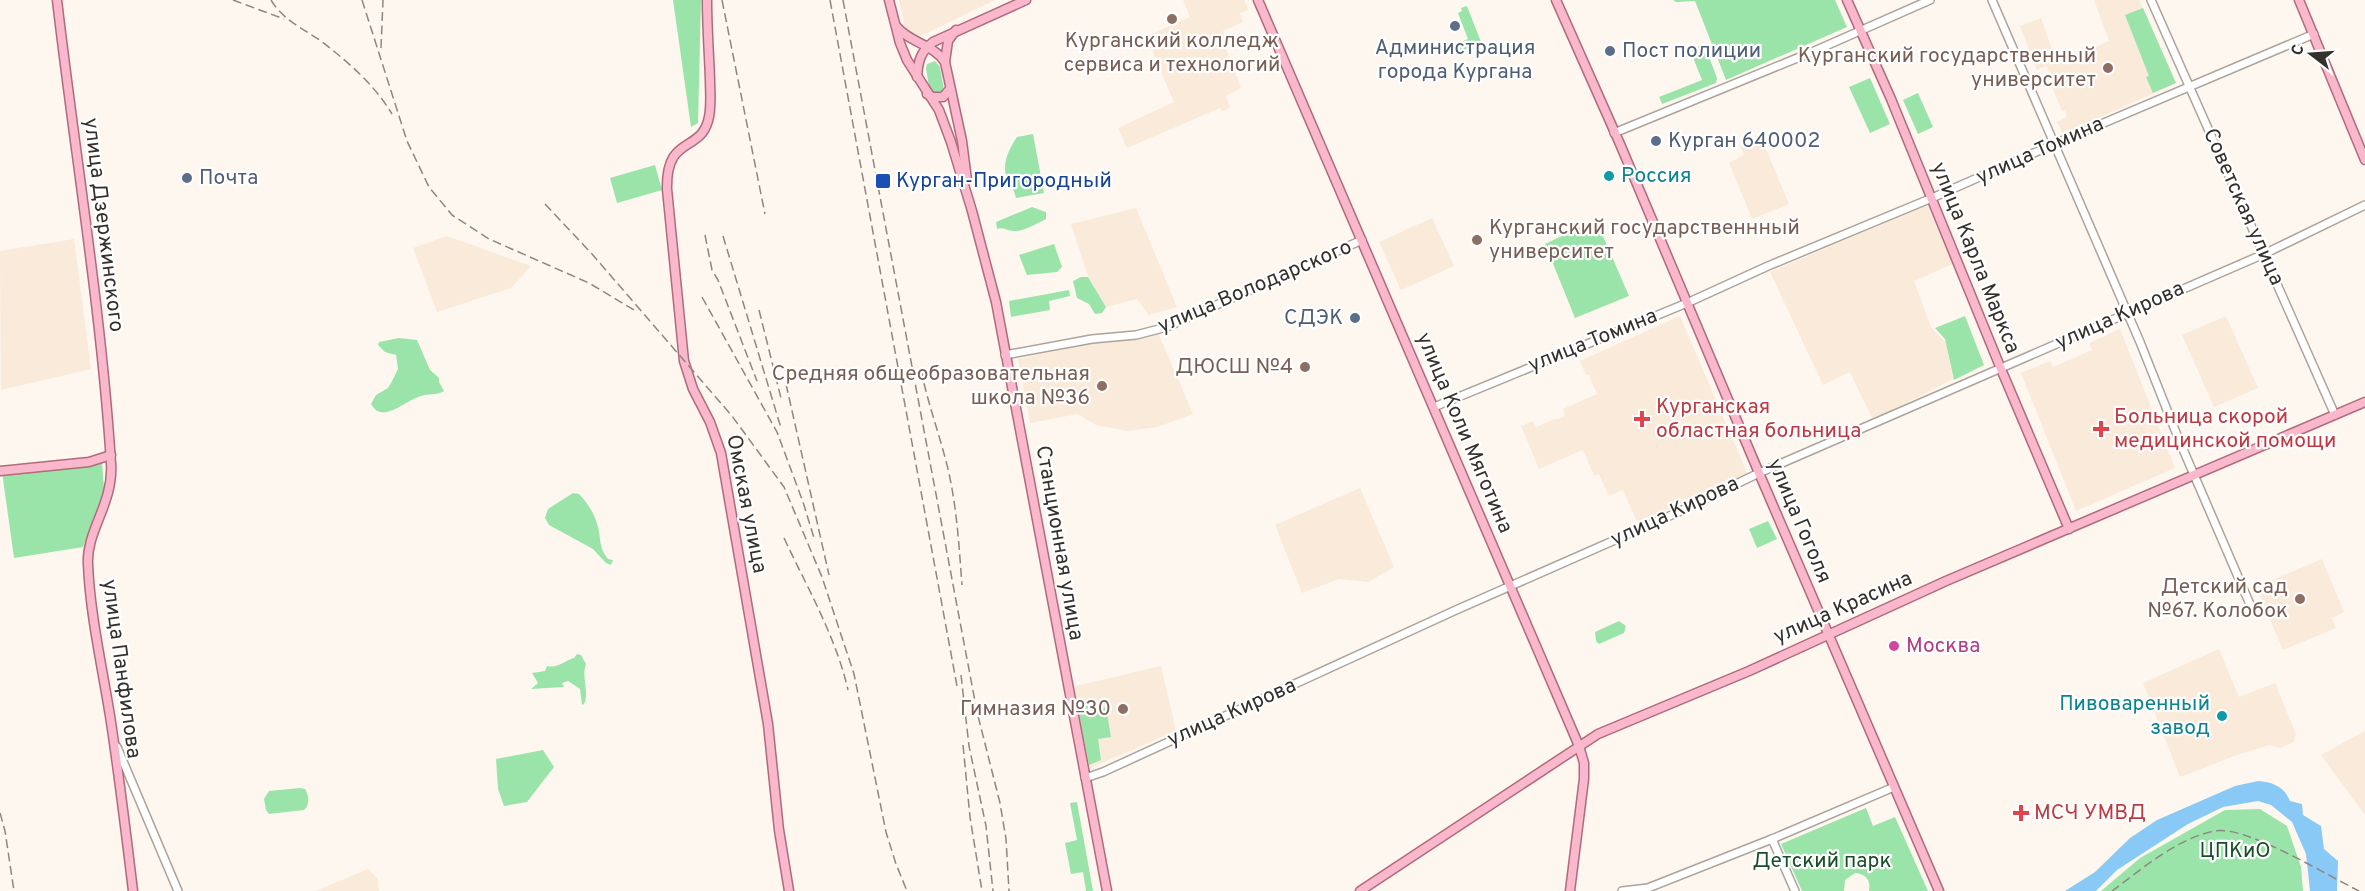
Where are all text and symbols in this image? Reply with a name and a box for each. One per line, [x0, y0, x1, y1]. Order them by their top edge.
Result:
marker: Курганский колледж сервиса и технологий [1165, 12, 1179, 26]
marker: Администрация города Кургана [1448, 19, 1462, 33]
north arrow [2281, 24, 2341, 84]
place label: Курганский колледж сервиса и технологий [1064, 28, 1280, 79]
place label: Администрация города Кургана [1375, 35, 1535, 86]
place label: Пост полиции [1622, 38, 1761, 65]
text: С [2288, 42, 2310, 58]
place label: Курганский государственный университет [1798, 43, 2096, 94]
marker: Пост полиции [1603, 44, 1617, 58]
marker: Курганский государственный университет [2101, 61, 2115, 75]
street label: улица Томина [1972, 111, 2108, 191]
street label: улица Дзержинского [76, 116, 130, 334]
street label: Советская улица [2196, 124, 2290, 290]
place label: Курган 640002 [1668, 128, 1820, 155]
marker: Курган 640002 [1649, 134, 1663, 148]
street label: улица Карла Маркса [1924, 158, 2026, 358]
place label: Россия [1621, 163, 1691, 190]
place label: Почта [199, 165, 258, 192]
place label: Курган-Пригородный [896, 168, 1112, 195]
marker: Россия [1602, 169, 1616, 183]
marker: Почта [180, 171, 194, 185]
marker: Курган-Пригородный [874, 172, 892, 190]
place label: Курганский государственнный университет [1489, 215, 1800, 266]
marker: Курганский государственнный университет [1470, 233, 1484, 247]
street label: улица Володарского [1154, 234, 1356, 340]
street label: улица Кирова [2051, 276, 2189, 356]
street label: улица Томина [1524, 303, 1662, 379]
place label: СДЭК [1284, 305, 1343, 332]
marker: СДЭК [1348, 311, 1362, 325]
street label: улица Коли Мяготина [1409, 329, 1519, 537]
place label: ДЮСШ №4 [1175, 354, 1293, 381]
marker: ДЮСШ №4 [1298, 360, 1312, 374]
place label: Средняя общеобразовательная школа №36 [772, 361, 1090, 412]
marker: Средняя общеобразовательная школа №36 [1095, 379, 1109, 393]
place label: Курганская областная больница [1656, 394, 1861, 445]
place label: Больница скорой медицинской помощи [2114, 404, 2336, 455]
marker: Курганская областная больница [1633, 410, 1651, 428]
marker: Больница скорой медицинской помощи [2092, 420, 2110, 438]
street label: Омская улица [719, 432, 773, 576]
street label: Станционная улица [1029, 443, 1089, 643]
street label: улица Гоголя [1761, 455, 1837, 587]
street label: улица Кирова [1607, 471, 1743, 553]
street label: улица Красина [1769, 565, 1917, 651]
place label: Детский сад №67. Колобок [2147, 574, 2288, 625]
street label: улица Панфилова [95, 578, 147, 760]
marker: Детский сад №67. Колобок [2293, 592, 2307, 606]
place label: Москва [1906, 633, 1980, 660]
marker: Москва [1887, 639, 1901, 653]
street label: улица Кирова [1163, 673, 1301, 753]
place label: Пивоваренный завод [2059, 691, 2210, 742]
place label: Гимназия №30 [960, 696, 1111, 723]
marker: Гимназия №30 [1116, 702, 1130, 716]
marker: Пивоваренный завод [2215, 709, 2229, 723]
place label: МСЧ УМВД [2034, 800, 2146, 827]
marker: МСЧ УМВД [2012, 804, 2030, 822]
park label: ЦПКиО [2199, 838, 2271, 865]
park label: Детский парк [1753, 848, 1891, 875]

